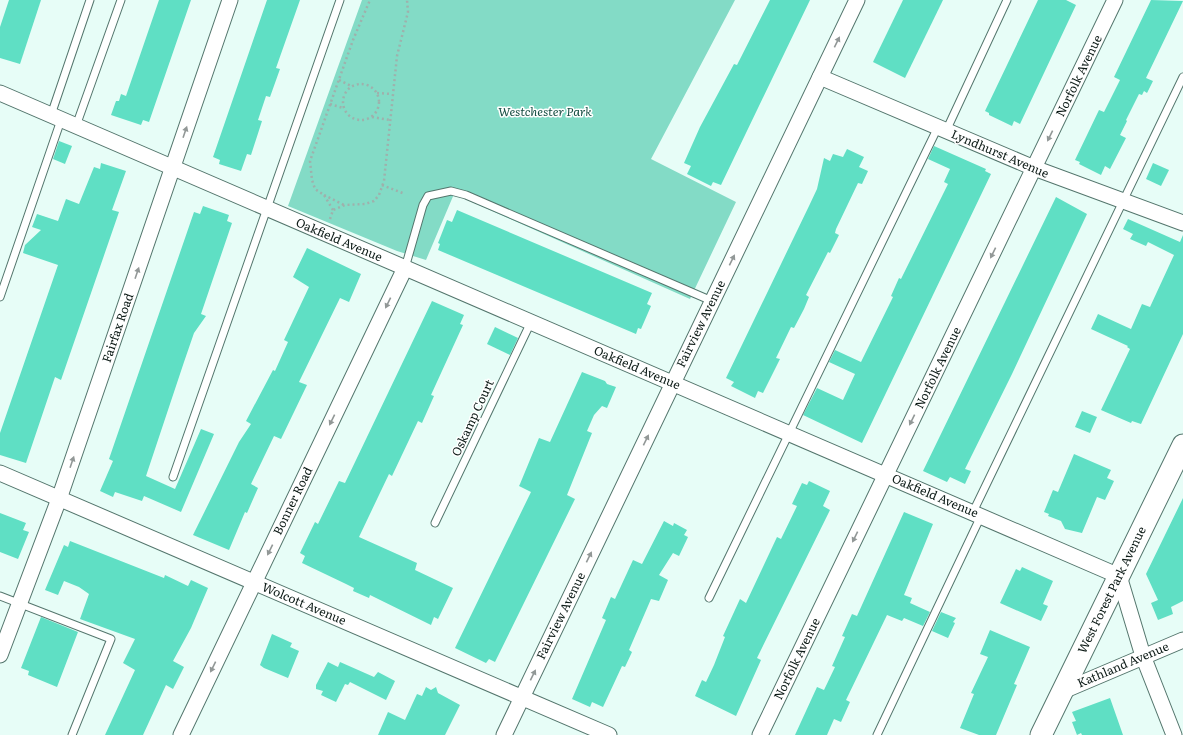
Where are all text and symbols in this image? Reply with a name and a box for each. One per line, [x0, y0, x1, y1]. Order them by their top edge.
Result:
street label: Norfolk Avenue [1050, 32, 1106, 120]
one-way arrow [834, 37, 840, 48]
park label: Westchester Park [498, 102, 592, 120]
street label: Lyndhurst Avenue [949, 124, 1052, 182]
one-way arrow [182, 125, 188, 137]
one-way arrow [1047, 130, 1053, 142]
street label: Oakfield Avenue [293, 213, 385, 265]
one-way arrow [990, 247, 996, 259]
one-way arrow [729, 254, 735, 266]
one-way arrow [134, 266, 140, 278]
street label: Fairview Avenue [671, 277, 729, 370]
street label: Fairfax Road [97, 290, 138, 365]
one-way arrow [385, 297, 391, 309]
street label: Norfolk Avenue [909, 324, 965, 412]
street label: Oakfield Avenue [591, 341, 683, 393]
street label: Oskamp Court [446, 376, 498, 459]
one-way arrow [329, 415, 335, 426]
one-way arrow [909, 415, 915, 426]
one-way arrow [642, 435, 649, 446]
one-way arrow [69, 456, 75, 468]
street label: Bonner Road [268, 463, 317, 538]
street label: Oakfield Avenue [889, 469, 981, 521]
street label: West Forest Park Avenue [1072, 523, 1150, 656]
one-way arrow [852, 532, 858, 543]
one-way arrow [267, 544, 273, 556]
one-way arrow [586, 552, 592, 563]
street label: Fairview Avenue [531, 569, 589, 662]
street label: Wolcott Avenue [260, 577, 349, 629]
street label: Norfolk Avenue [768, 615, 824, 703]
street label: Kathland Avenue [1074, 637, 1171, 691]
one-way arrow [210, 661, 216, 673]
one-way arrow [530, 669, 536, 680]

